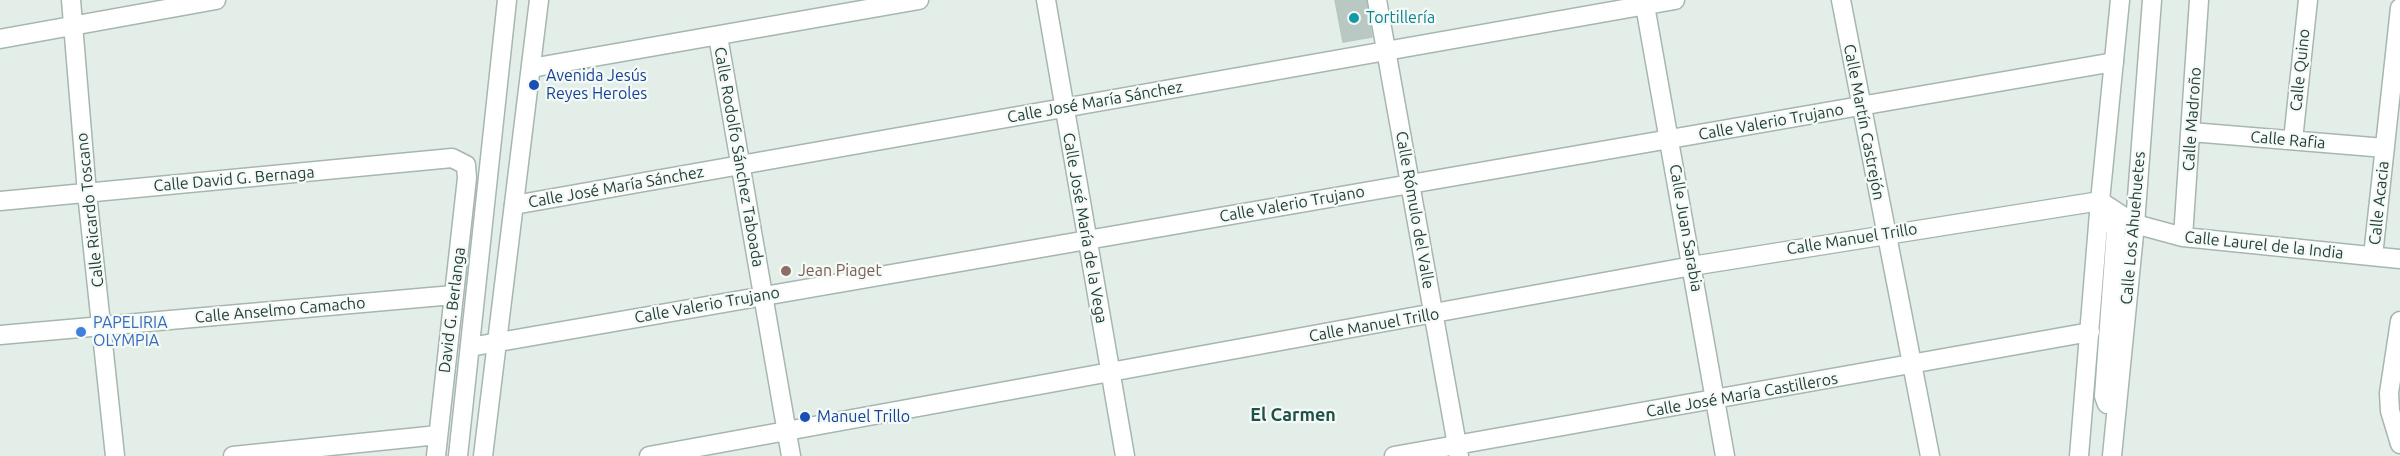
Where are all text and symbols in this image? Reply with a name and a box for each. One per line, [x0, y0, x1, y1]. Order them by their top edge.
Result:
place label: Tortillería [1366, 8, 1435, 28]
marker: Tortillería [1347, 11, 1361, 25]
street label: Calle Quino [2286, 28, 2314, 112]
street label: Calle Martín Castrejón [1839, 42, 1889, 202]
street label: Calle Rodolfo Sánchez Taboada [710, 45, 768, 269]
place label: Avenida Jesús Reyes Heroles [546, 66, 647, 104]
street label: Calle Madroño [2179, 66, 2205, 172]
street label: Calle José María Sánchez [1006, 77, 1184, 127]
marker: Avenida Jesús Reyes Heroles [527, 78, 541, 92]
street label: Calle Valerio Trujano [1697, 100, 1845, 144]
street label: Calle Rafia [2250, 127, 2326, 153]
street label: Calle Rómulo del Valle [1392, 130, 1438, 290]
street label: Calle José María de la Vega [1059, 131, 1111, 325]
street label: Calle Ricardo Toscano [72, 132, 108, 288]
street label: Calle Los Ahuehuetes [2117, 151, 2149, 305]
street label: Calle Acacia [2365, 160, 2393, 246]
street label: Calle David G. Bernaga [153, 162, 315, 196]
street label: Calle José María Sánchez [527, 162, 705, 212]
street label: Calle Juan Sarabia [1665, 163, 1707, 293]
street label: Calle Valerio Trujano [1218, 182, 1366, 226]
street label: Calle Manuel Trillo [1785, 219, 1919, 259]
street label: Calle Laurel de la India [2184, 227, 2344, 263]
street label: David G. Berlanga [435, 246, 469, 374]
place label: Jean Piaget [798, 261, 882, 281]
marker: Jean Piaget [779, 264, 793, 278]
street label: Calle Valerio Trujano [633, 283, 781, 327]
street label: Calle Anselmo Camacho [194, 293, 366, 327]
street label: Calle Manuel Trillo [1307, 304, 1441, 346]
place label: PAPELIRIA OLYMPIA [93, 313, 168, 351]
marker: PAPELIRIA OLYMPIA [74, 325, 88, 339]
street label: Calle José María Castilleros [1645, 369, 1839, 421]
district label: El Carmen [1250, 404, 1336, 426]
place label: Manuel Trillo [817, 407, 910, 427]
marker: Manuel Trillo [798, 410, 812, 424]

